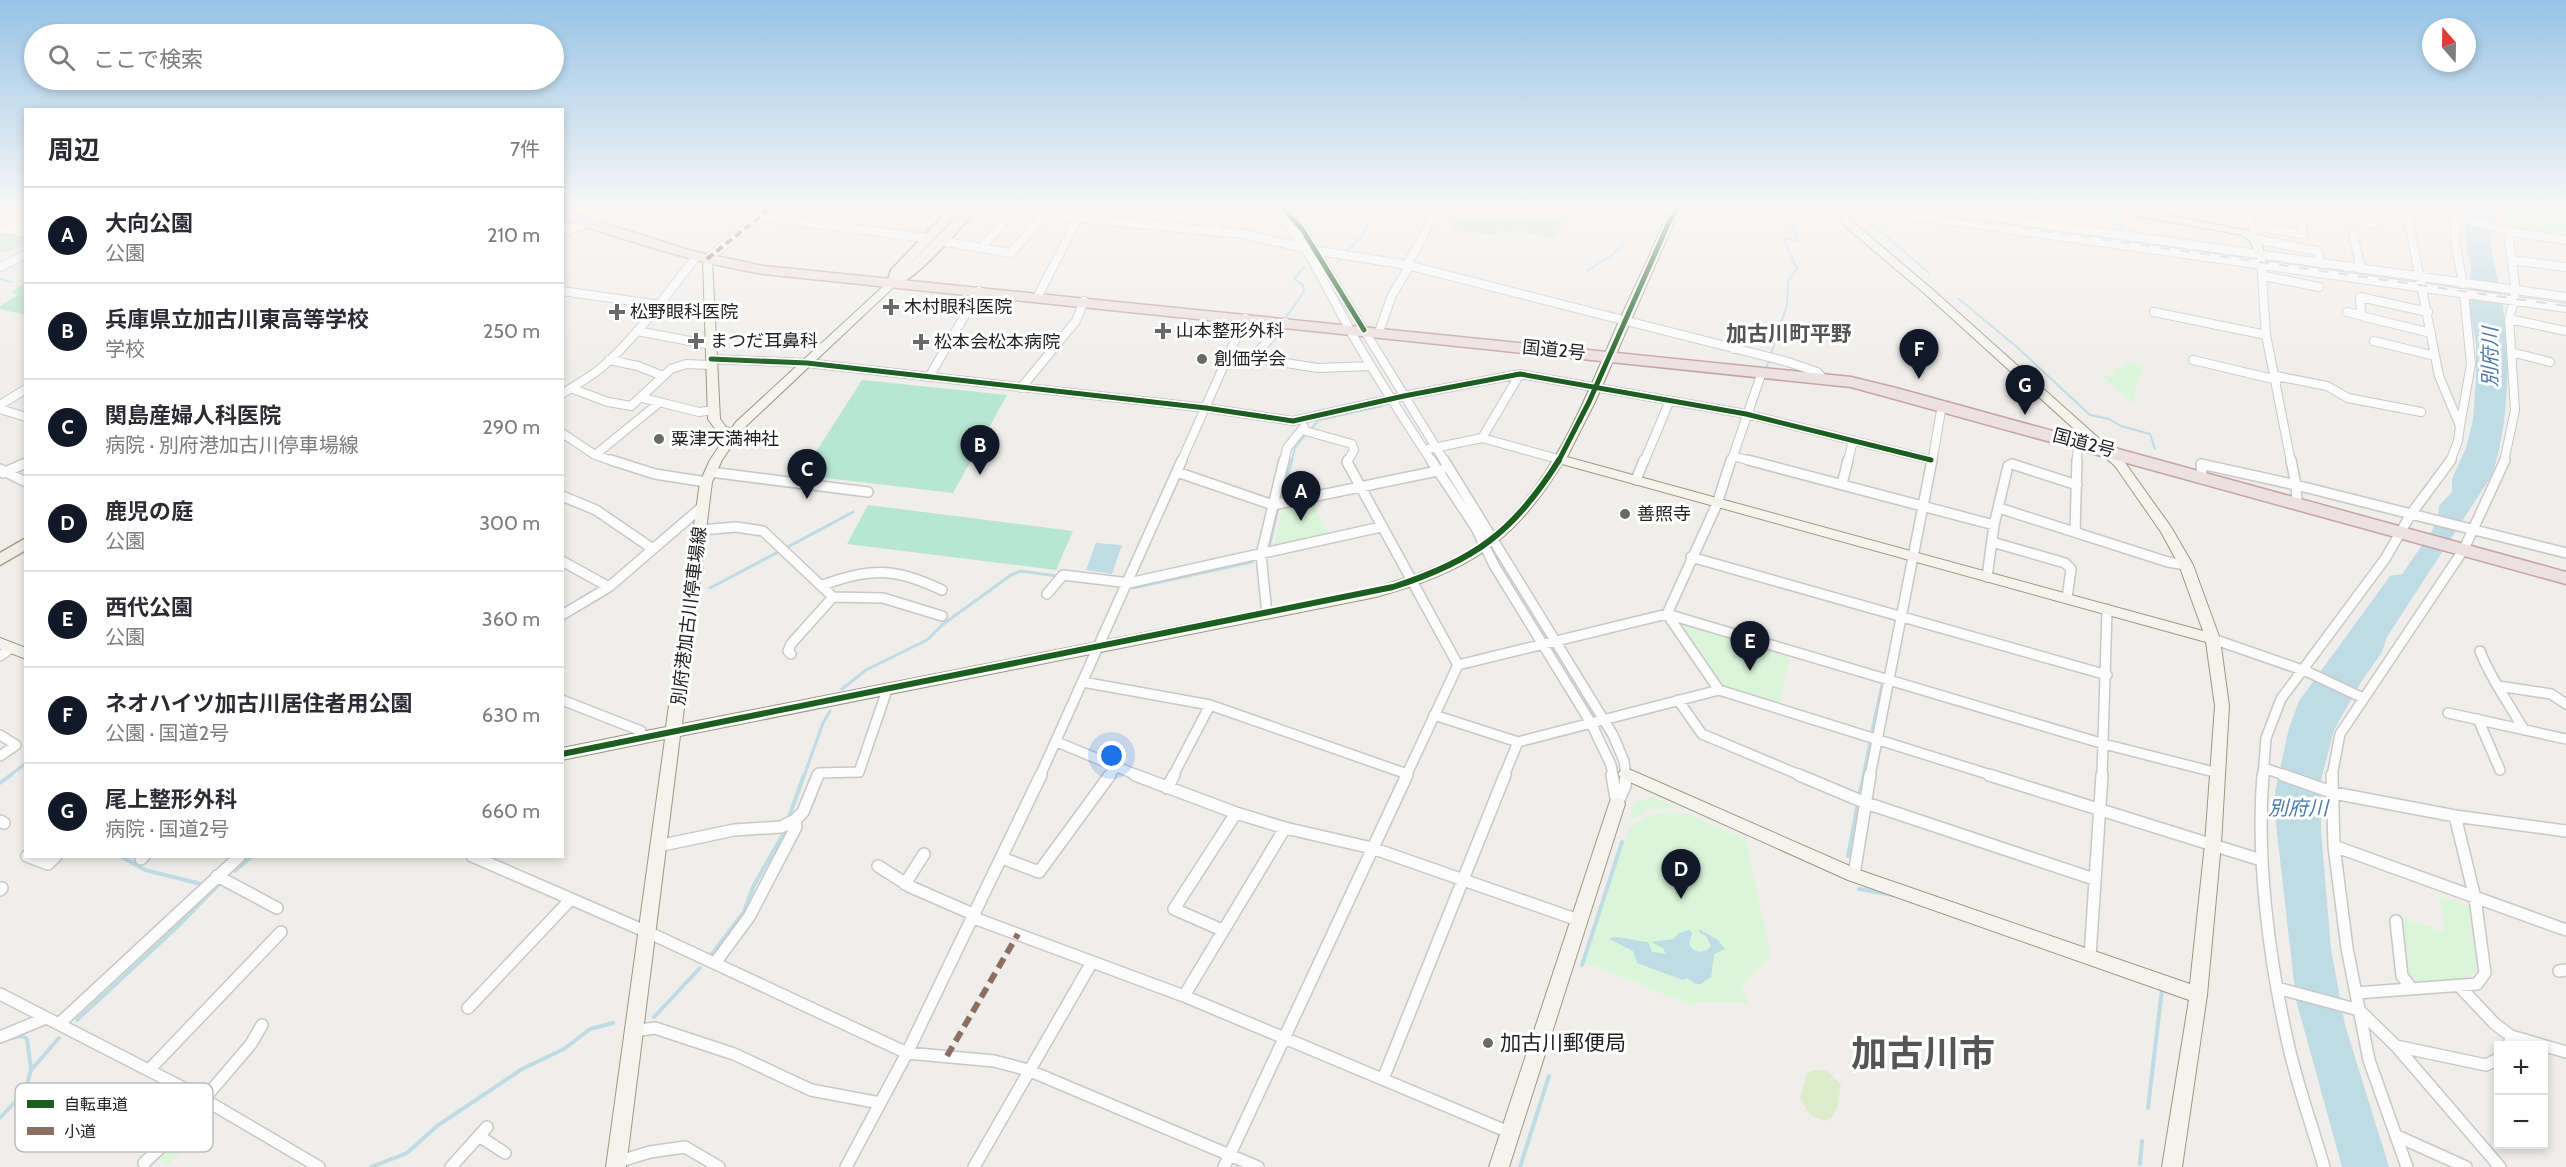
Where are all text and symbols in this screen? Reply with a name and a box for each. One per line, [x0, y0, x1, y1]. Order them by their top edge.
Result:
north arrow [2422, 18, 2476, 72]
search box [24, 24, 564, 90]
icon: search [45, 41, 78, 74]
text: ここで検索 [93, 46, 203, 73]
text: 周辺 [48, 134, 100, 166]
text: 7件 [510, 137, 540, 161]
text: 大向公園 [105, 210, 193, 237]
text: A [61, 223, 74, 247]
text: 210 m [487, 223, 540, 247]
text: 公園 [105, 241, 145, 265]
place label: 木村眼科医院 [904, 296, 1012, 318]
marker: 木村眼科医院 [882, 298, 900, 316]
place label: 松野眼科医院 [630, 301, 738, 323]
marker: 松野眼科医院 [608, 303, 626, 321]
text: 兵庫県立加古川東高等学校 [105, 306, 369, 333]
text: B [61, 319, 74, 343]
text: 250 m [483, 319, 540, 343]
place label: 山本整形外科 [1176, 320, 1284, 342]
district label: 加古川町平野 [1726, 321, 1852, 346]
marker: 山本整形外科 [1154, 322, 1172, 340]
water label: 別府川 [2478, 325, 2502, 387]
place label: まつだ耳鼻科 [710, 330, 818, 352]
pin: F [1900, 330, 1938, 379]
place label: 松本会松本病院 [934, 331, 1060, 353]
marker: まつだ耳鼻科 [687, 332, 705, 350]
marker: 松本会松本病院 [912, 333, 930, 351]
street label: 国道2号 [1521, 336, 1587, 364]
text: 学校 [105, 337, 145, 361]
place label: 創価学会 [1214, 348, 1286, 370]
marker: 創価学会 [1195, 352, 1209, 366]
pin: G [2006, 366, 2044, 415]
text: 関島産婦人科医院 [105, 402, 281, 429]
text: C [61, 415, 74, 439]
text: 290 m [482, 415, 540, 439]
street label: 国道2号 [2051, 424, 2117, 462]
pin: B [960, 426, 1000, 475]
place label: 粟津天満神社 [671, 428, 779, 450]
marker: 粟津天満神社 [652, 432, 666, 446]
text: 病院 · 別府港加古川停車場線 [105, 433, 359, 457]
pin: C [788, 450, 826, 499]
pin: A [1282, 472, 1320, 521]
text: 鹿児の庭 [105, 498, 193, 525]
place label: 善照寺 [1637, 503, 1691, 525]
marker: 善照寺 [1618, 507, 1632, 521]
text: D [60, 511, 75, 535]
text: 300 m [479, 511, 540, 535]
street label: 別府港加古川停車場線 [667, 525, 711, 707]
text: 公園 [105, 529, 145, 553]
text: 西代公園 [105, 594, 193, 621]
text: E [62, 607, 73, 631]
text: 360 m [482, 607, 540, 631]
pin: E [1730, 622, 1770, 671]
text: 公園 [105, 625, 145, 649]
text: ネオハイツ加古川居住者用公園 [105, 690, 413, 717]
text: F [62, 703, 73, 727]
text: 630 m [482, 703, 540, 727]
text: 公園 · 国道2号 [105, 721, 229, 745]
your location [1097, 741, 1126, 770]
text: 尾上整形外科 [105, 786, 237, 813]
water label: 別府川 [2268, 796, 2330, 820]
text: G [61, 799, 74, 823]
text: 660 m [481, 799, 540, 823]
text: 病院 · 国道2号 [105, 817, 229, 841]
pin: D [1662, 850, 1700, 899]
place label: 加古川郵便局 [1500, 1030, 1626, 1055]
district label: 加古川市 [1851, 1031, 1995, 1075]
marker: 加古川郵便局 [1481, 1036, 1495, 1050]
map controls [2494, 1041, 2548, 1149]
button: + [2494, 1041, 2548, 1095]
legend [15, 1083, 213, 1152]
text: 自転車道 [64, 1095, 128, 1114]
button: − [2494, 1095, 2548, 1149]
text: 小道 [64, 1122, 96, 1141]

